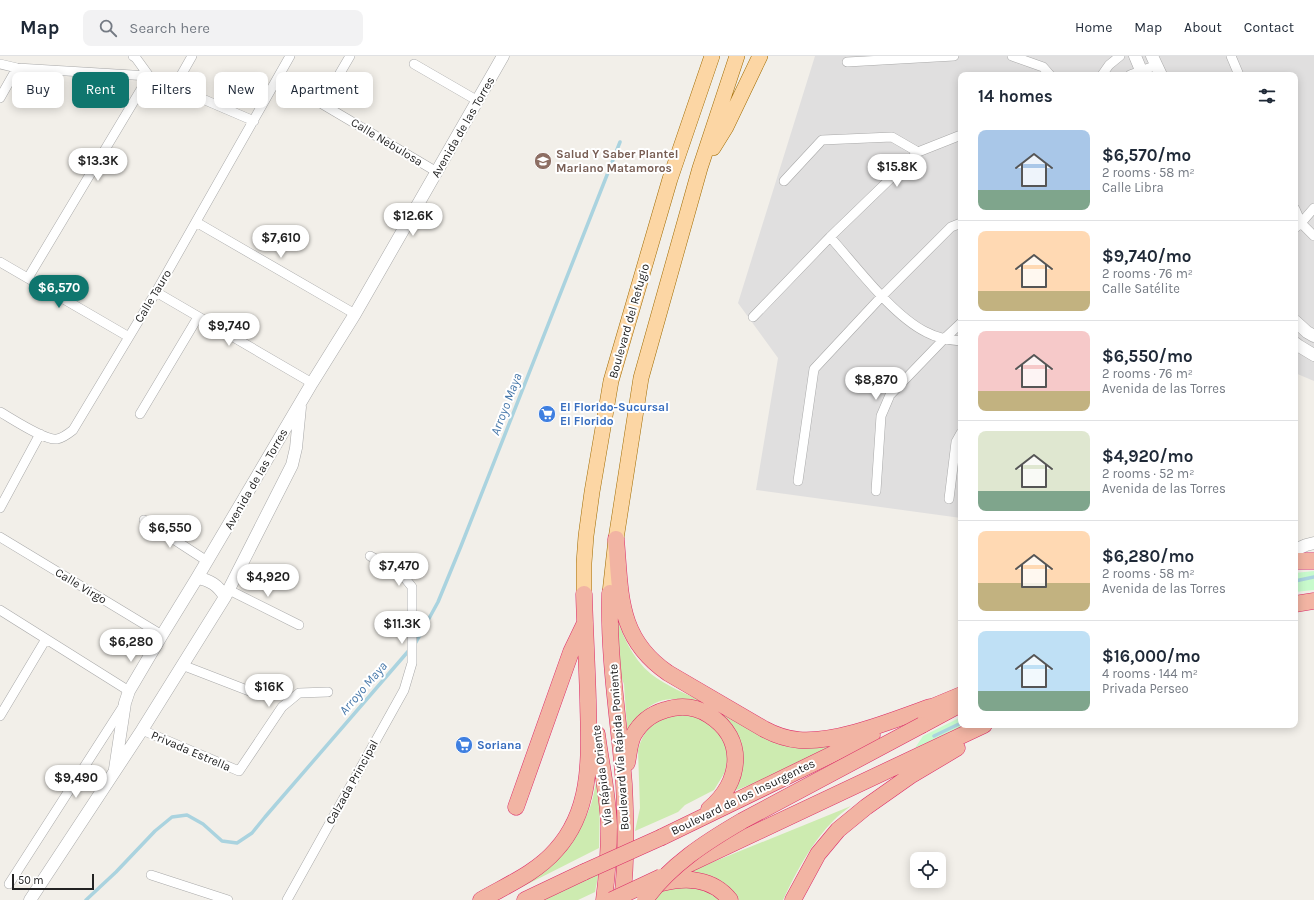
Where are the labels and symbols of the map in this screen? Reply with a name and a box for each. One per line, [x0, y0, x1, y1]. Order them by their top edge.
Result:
street label: Avenida de las Torres [428, 74, 498, 180]
street label: Calle Nebulosa [349, 115, 425, 169]
place label: Salud Y Saber Plantel Mariano Matamoros [556, 147, 678, 175]
pin: $13.3K [65, 148, 131, 182]
school or university icon: Salud Y Saber Plantel Mariano Matamoros [533, 151, 553, 171]
pin: $15.8K [864, 154, 930, 188]
pin: $12.6K [380, 203, 446, 237]
pin: $7,610 [248, 225, 314, 259]
street label: Boulevard del Refugio [606, 262, 652, 380]
street label: Calle Tauro [132, 267, 174, 325]
pin: $6,570 [26, 275, 92, 309]
pin: $9,740 [196, 313, 262, 347]
pin: $8,870 [843, 367, 909, 401]
water label: Arroyo Maya [487, 370, 525, 437]
place label: El Florido-Sucursal El Florido [560, 400, 669, 428]
supermarket icon: El Florido-Sucursal El Florido [537, 404, 557, 424]
street label: Avenida de las Torres [221, 426, 291, 532]
pin: $6,550 [137, 515, 203, 549]
pin: $7,470 [366, 553, 432, 587]
pin: $4,920 [235, 564, 301, 598]
street label: Calle Virgo [53, 565, 109, 607]
pin: $11.3K [369, 611, 435, 645]
pin: $6,280 [98, 629, 164, 663]
water label: Arroyo Maya [336, 658, 390, 718]
street label: Boulevard Vía Rápida Poniente [606, 663, 632, 831]
pin: $16K [245, 674, 293, 708]
street label: Vía Rápida Oriente [589, 724, 615, 826]
street label: Privada Estrella [149, 728, 233, 774]
supermarket icon: Soriana [454, 735, 474, 755]
street label: Calzada Principal [323, 737, 381, 827]
place label: Soriana [477, 738, 522, 752]
street label: Boulevard de los Insurgentes [669, 756, 817, 838]
pin: $9,490 [43, 765, 109, 799]
scale bar [12, 872, 94, 891]

